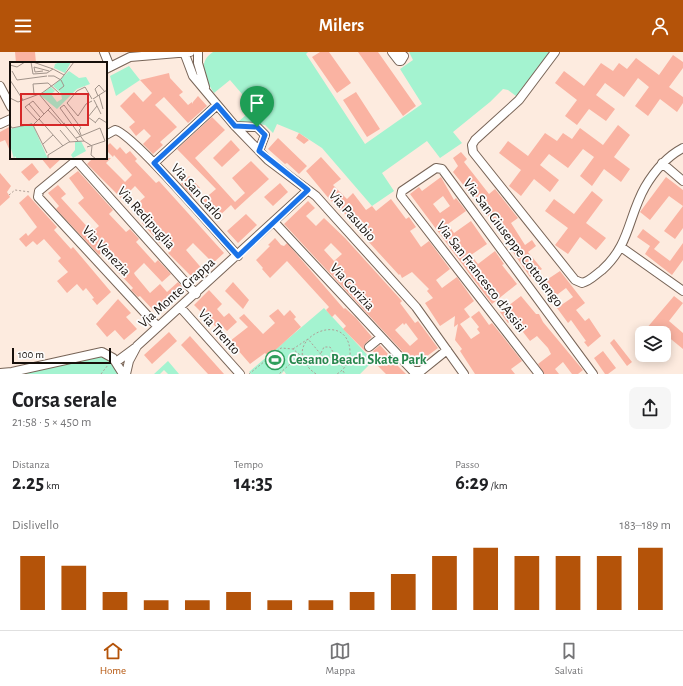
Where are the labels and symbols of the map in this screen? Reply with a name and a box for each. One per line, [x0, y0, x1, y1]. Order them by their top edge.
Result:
inset map [10, 62, 107, 159]
pin [240, 86, 274, 127]
street label: Via San Carlo [168, 161, 226, 223]
street label: Via San Giuseppe Cottolengo [460, 176, 566, 310]
street label: Via Redipuglia [114, 184, 178, 252]
street label: Via Pasubio [326, 188, 378, 244]
street label: Via San Francesco d'Assisi [433, 219, 529, 335]
street label: Via Venezia [79, 223, 133, 279]
street label: Via Monte Grappa [136, 255, 218, 331]
street label: Via Gorizia [327, 261, 377, 314]
street label: Via Trento [195, 307, 243, 357]
scale bar [12, 346, 111, 365]
sports icon: Cesano Beach Skate Park [264, 349, 286, 371]
place label: Cesano Beach Skate Park [289, 353, 427, 367]

